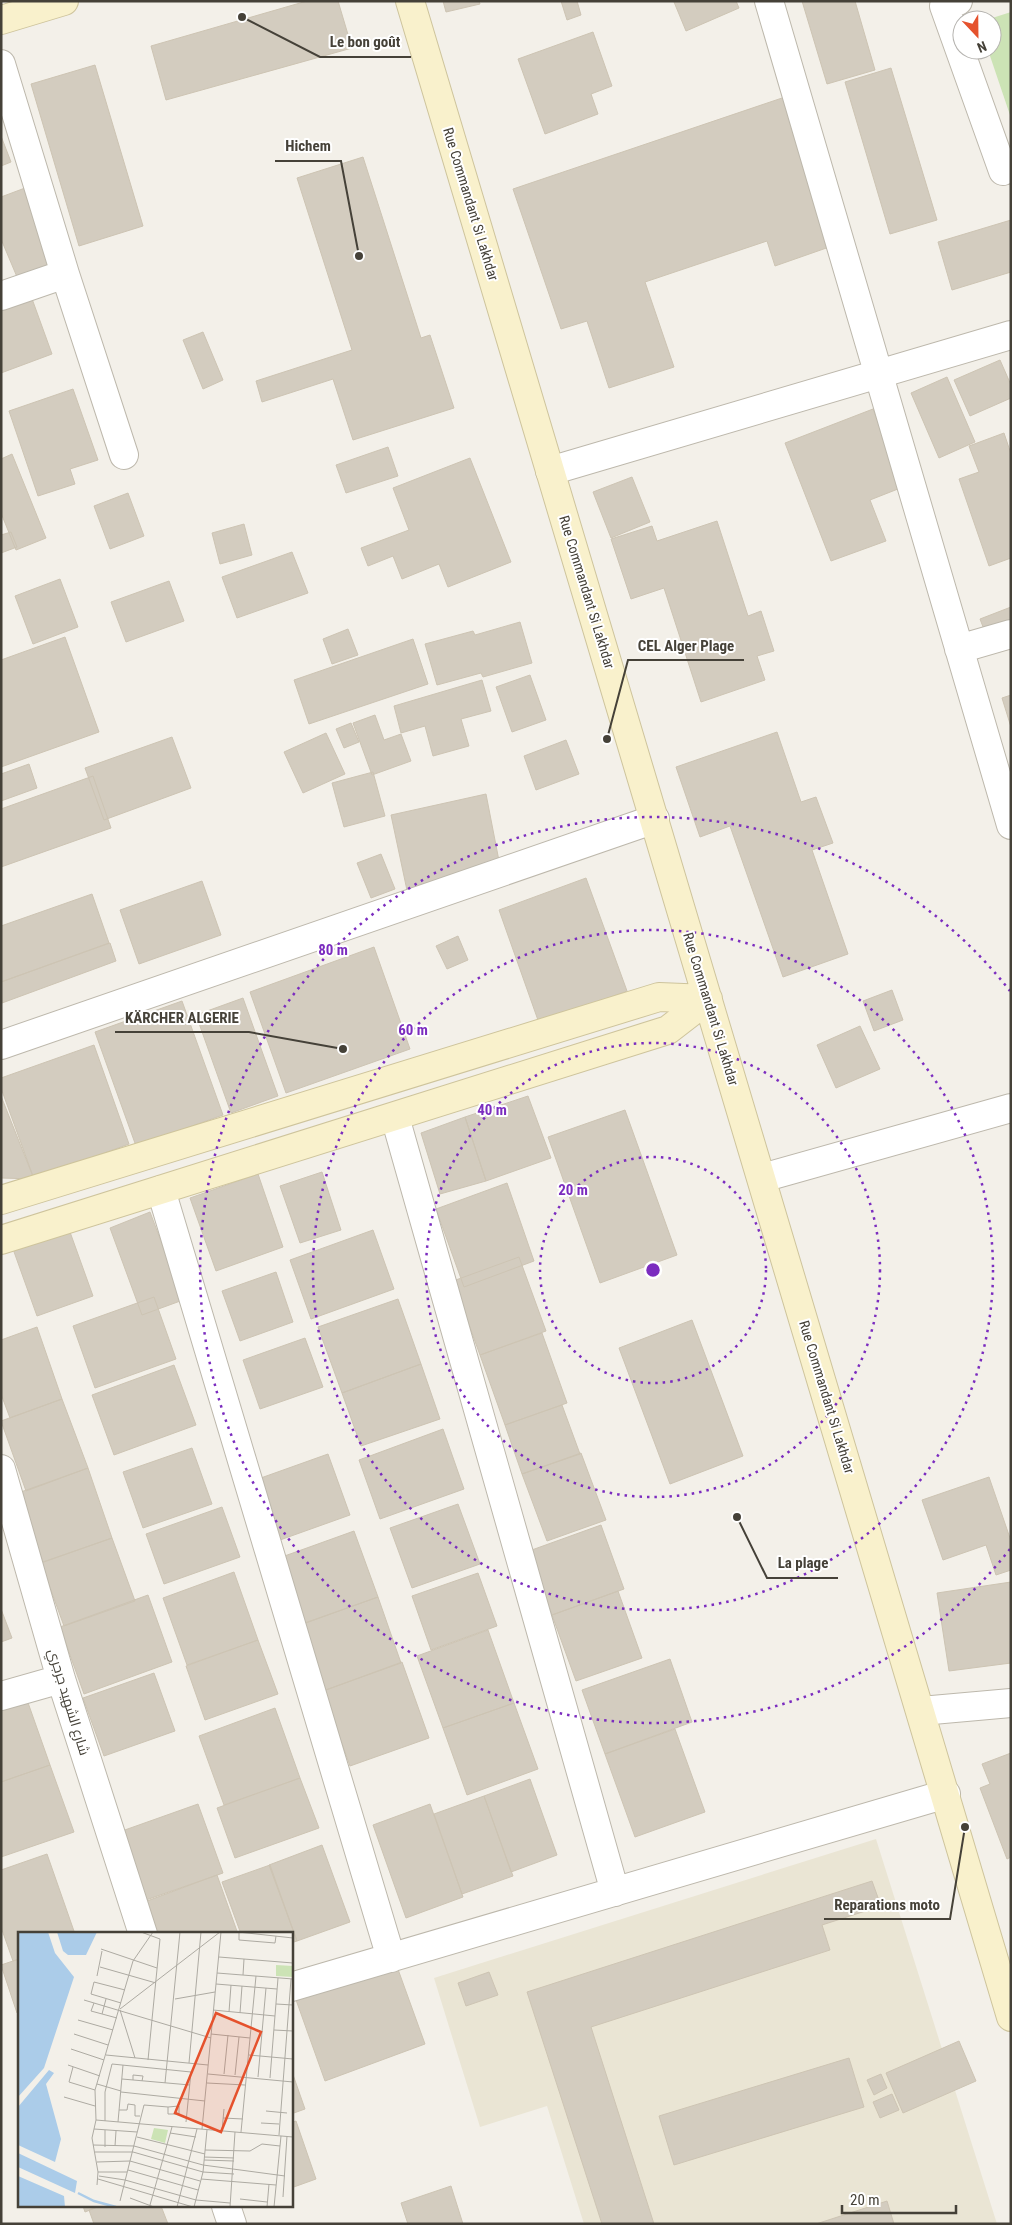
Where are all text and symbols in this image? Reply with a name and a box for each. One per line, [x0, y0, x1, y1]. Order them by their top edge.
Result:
north arrow [952, 10, 1002, 60]
callout: Le bon goût [320, 27, 411, 57]
text: Le bon goût [330, 33, 401, 51]
text: N [975, 38, 989, 56]
street label: Rue Commandant Si Lakhdar [440, 125, 502, 283]
callout: Hichem [275, 131, 341, 161]
text: Hichem [285, 137, 331, 155]
street label: Rue Commandant Si Lakhdar [556, 513, 618, 671]
callout: CEL Alger Plage [628, 630, 744, 660]
text: CEL Alger Plage [638, 637, 734, 655]
street label: Rue Commandant Si Lakhdar [680, 930, 742, 1088]
text: 80 m [318, 941, 348, 959]
callout: KÄRCHER ALGERIE [115, 1002, 249, 1032]
text: KÄRCHER ALGERIE [125, 1009, 239, 1027]
text: 60 m [398, 1021, 428, 1039]
text: 40 m [477, 1101, 507, 1119]
text: 20 m [558, 1181, 588, 1199]
centre of rings [644, 1261, 662, 1279]
street label: Rue Commandant Si Lakhdar [796, 1318, 858, 1476]
callout: La plage [767, 1548, 838, 1578]
text: La plage [778, 1554, 828, 1572]
street label: شارع الشهيد جرجري [41, 1647, 93, 1758]
callout: Reparations moto [824, 1889, 950, 1919]
text: Reparations moto [834, 1896, 940, 1914]
inset map [18, 1932, 292, 2208]
scale bar [842, 2182, 956, 2214]
text: 20 m [850, 2191, 880, 2209]

